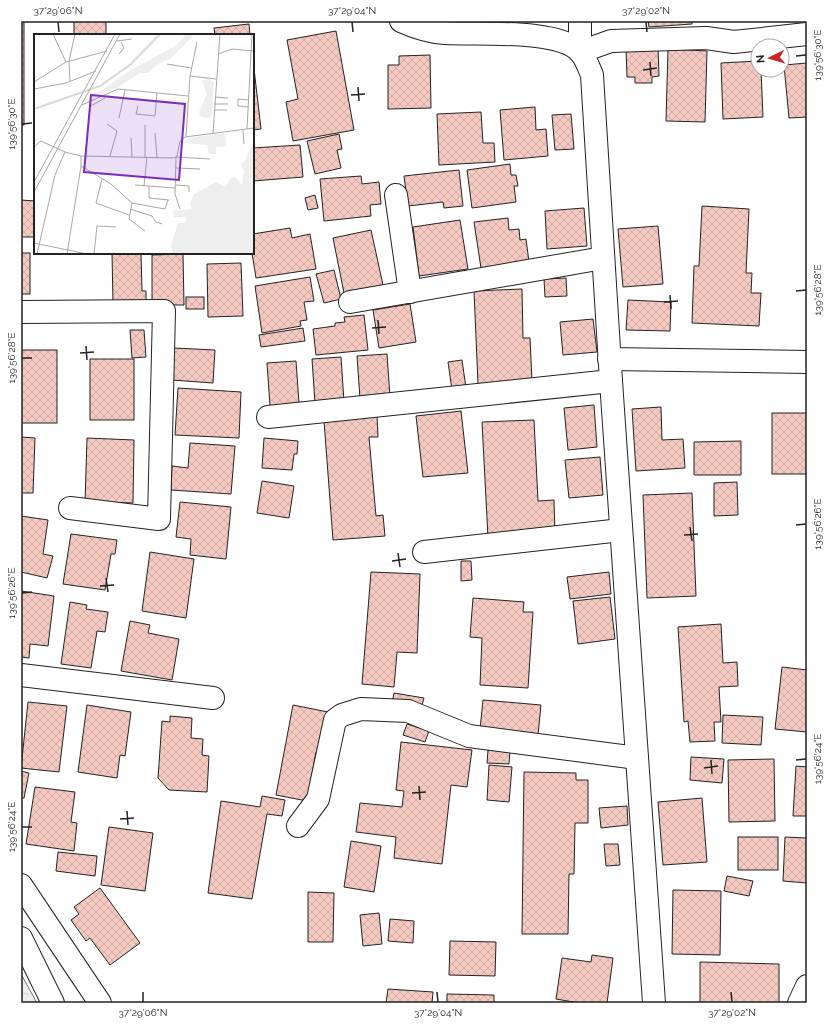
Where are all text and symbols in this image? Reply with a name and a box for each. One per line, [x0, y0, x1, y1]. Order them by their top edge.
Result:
text: 37°29'06"N [34, 5, 82, 16]
text: 37°29'04"N [328, 5, 376, 16]
text: 37°29'02"N [622, 5, 670, 16]
text: 139°56'30"E [812, 29, 823, 81]
inset map [34, 34, 254, 254]
north arrow [750, 38, 790, 78]
text: N [754, 54, 767, 64]
text: 139°56'30"E [6, 98, 17, 150]
text: 139°56'28"E [812, 264, 823, 316]
text: 139°56'28"E [6, 332, 17, 384]
text: 139°56'26"E [812, 498, 823, 550]
text: 139°56'26"E [6, 567, 17, 619]
text: 139°56'24"E [812, 734, 823, 784]
text: 139°56'24"E [6, 802, 17, 852]
text: 37°29'06"N [119, 1007, 167, 1018]
text: 37°29'04"N [414, 1007, 462, 1018]
text: 37°29'02"N [708, 1007, 756, 1018]

